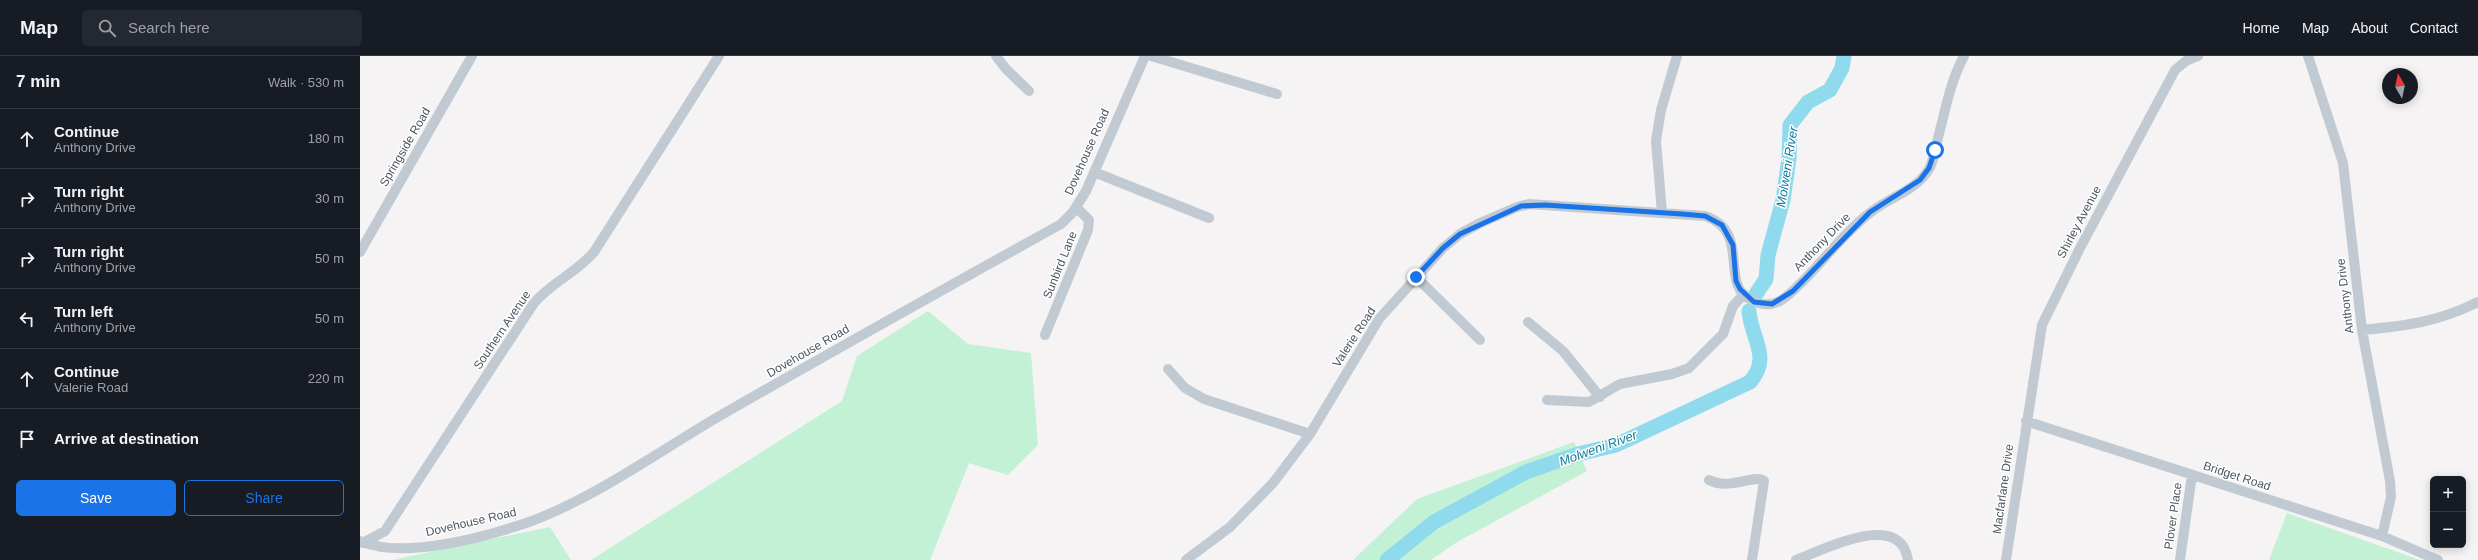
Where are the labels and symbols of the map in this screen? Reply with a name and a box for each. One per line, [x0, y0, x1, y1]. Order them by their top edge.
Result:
north arrow [2382, 68, 2418, 104]
street label: Springside Road [377, 105, 433, 189]
street label: Dovehouse Road [1062, 107, 1112, 197]
water label: Molweni River [1773, 125, 1801, 208]
route start [1926, 141, 1944, 159]
street label: Shirley Avenue [2054, 183, 2104, 261]
street label: Anthony Drive [1791, 210, 1853, 274]
street label: Sunbird Lane [1040, 229, 1080, 301]
street label: Anthony Drive [2333, 257, 2357, 334]
route end [1407, 268, 1425, 286]
street label: Southern Avenue [471, 288, 534, 372]
street label: Valerie Road [1329, 304, 1379, 370]
street label: Dovehouse Road [764, 322, 852, 380]
water label: Molweni River [1557, 427, 1640, 469]
street label: Macfarlane Drive [1990, 443, 2016, 535]
street label: Bridget Road [2202, 459, 2272, 493]
street label: Plover Place [2161, 481, 2185, 550]
street label: Dovehouse Road [424, 505, 518, 539]

